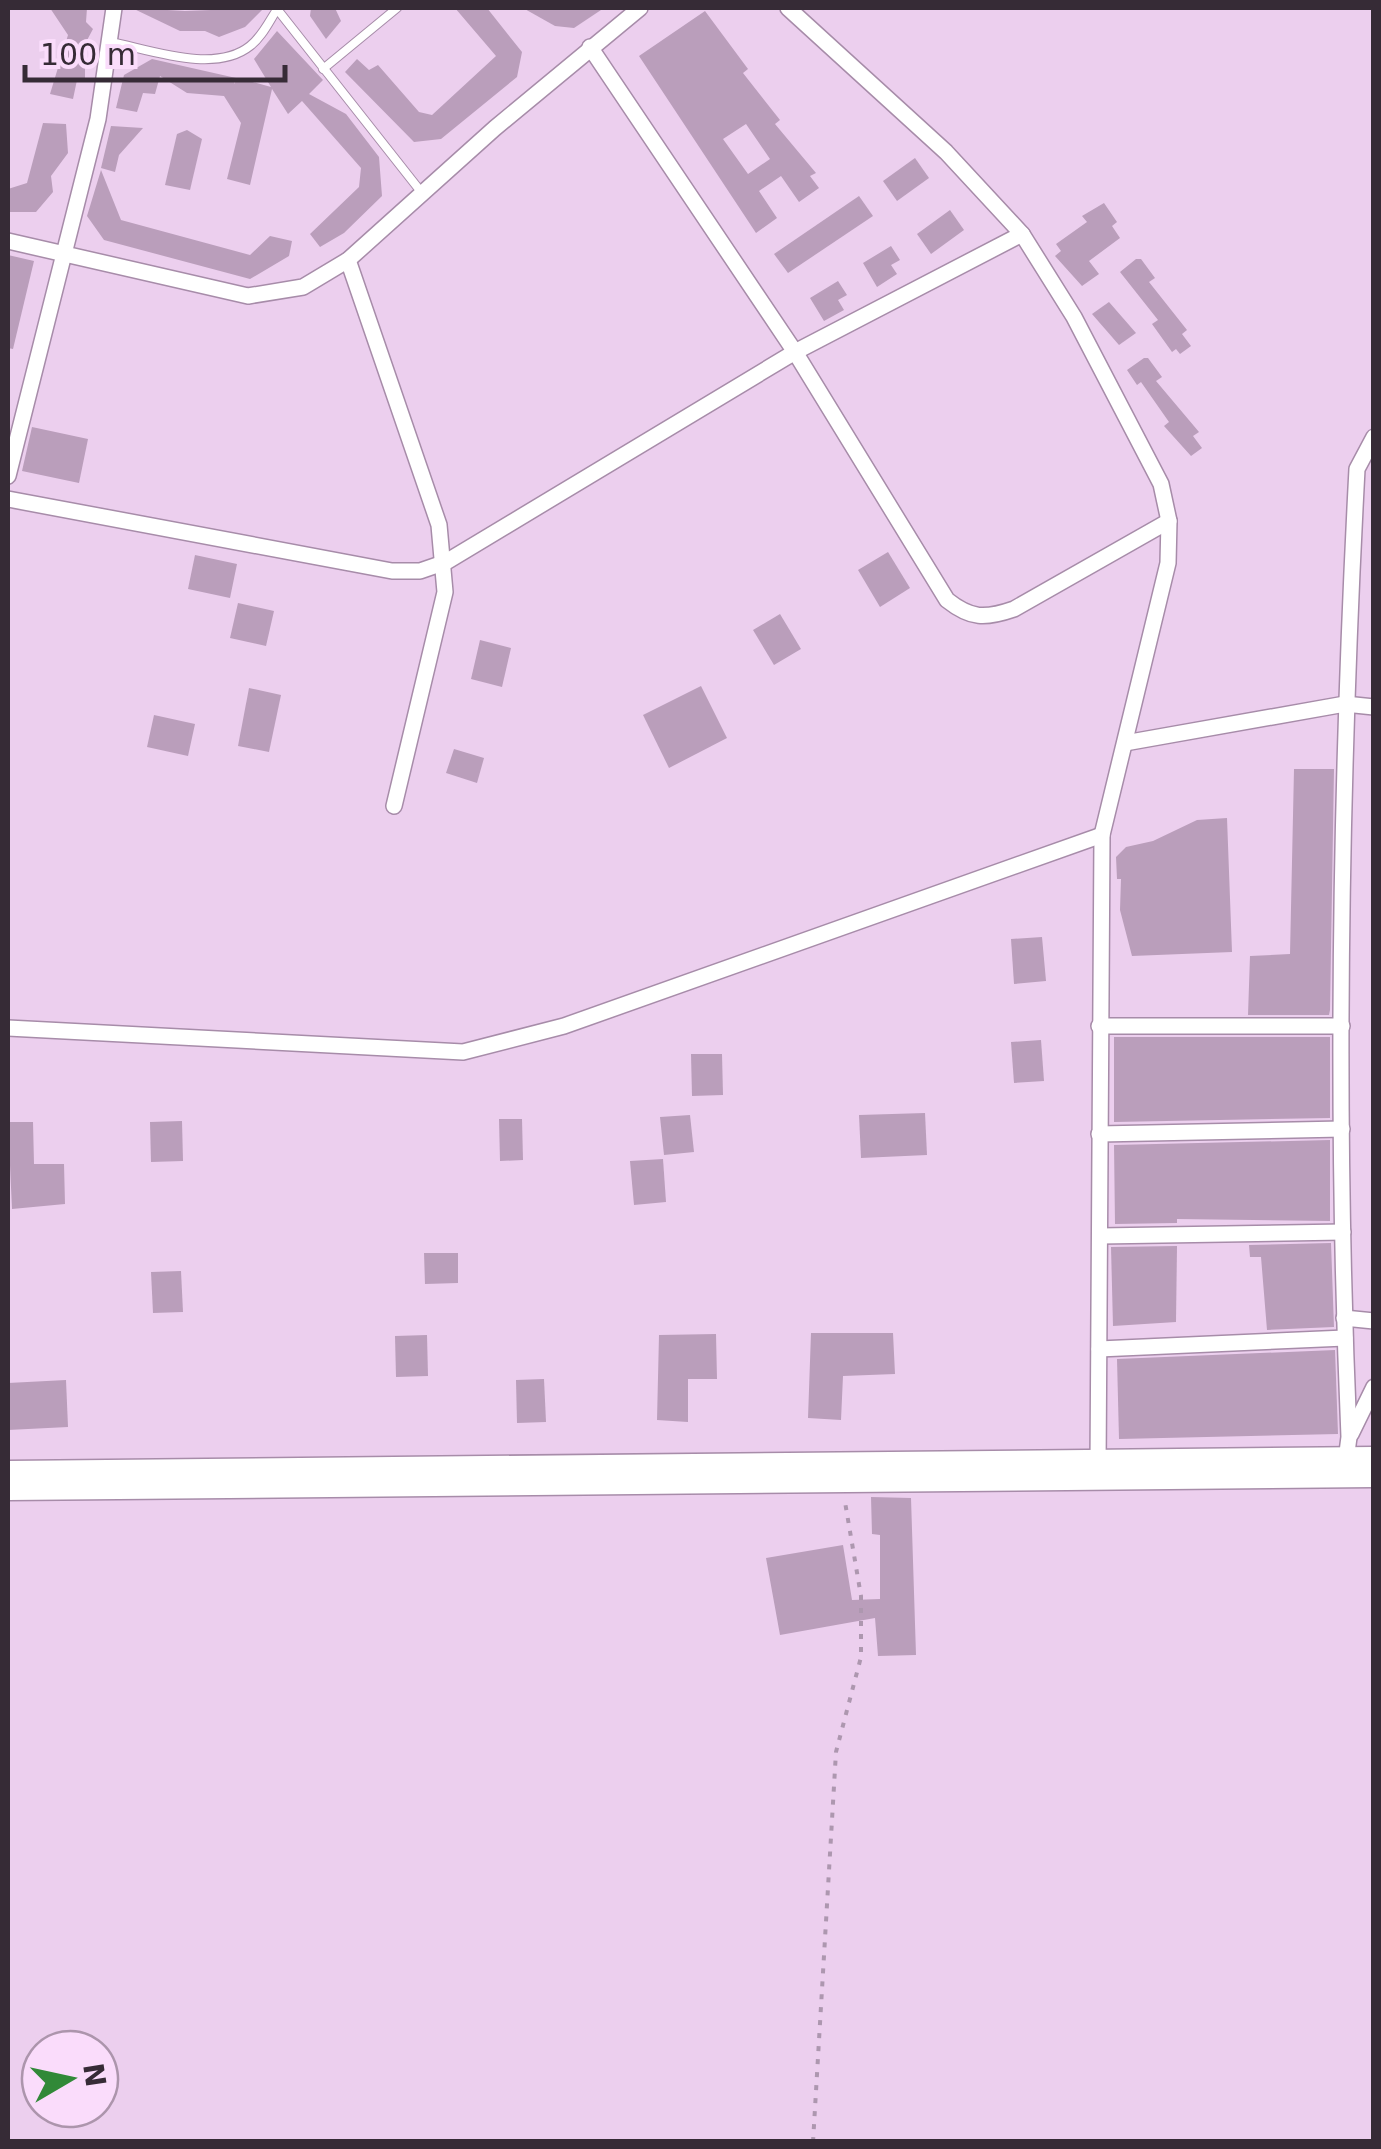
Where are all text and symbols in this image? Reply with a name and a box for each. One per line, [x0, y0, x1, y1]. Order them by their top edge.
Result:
scale bar [25, 20, 285, 82]
text: 100 m [40, 37, 136, 72]
north arrow [20, 2029, 120, 2129]
text: N [76, 2061, 112, 2089]

